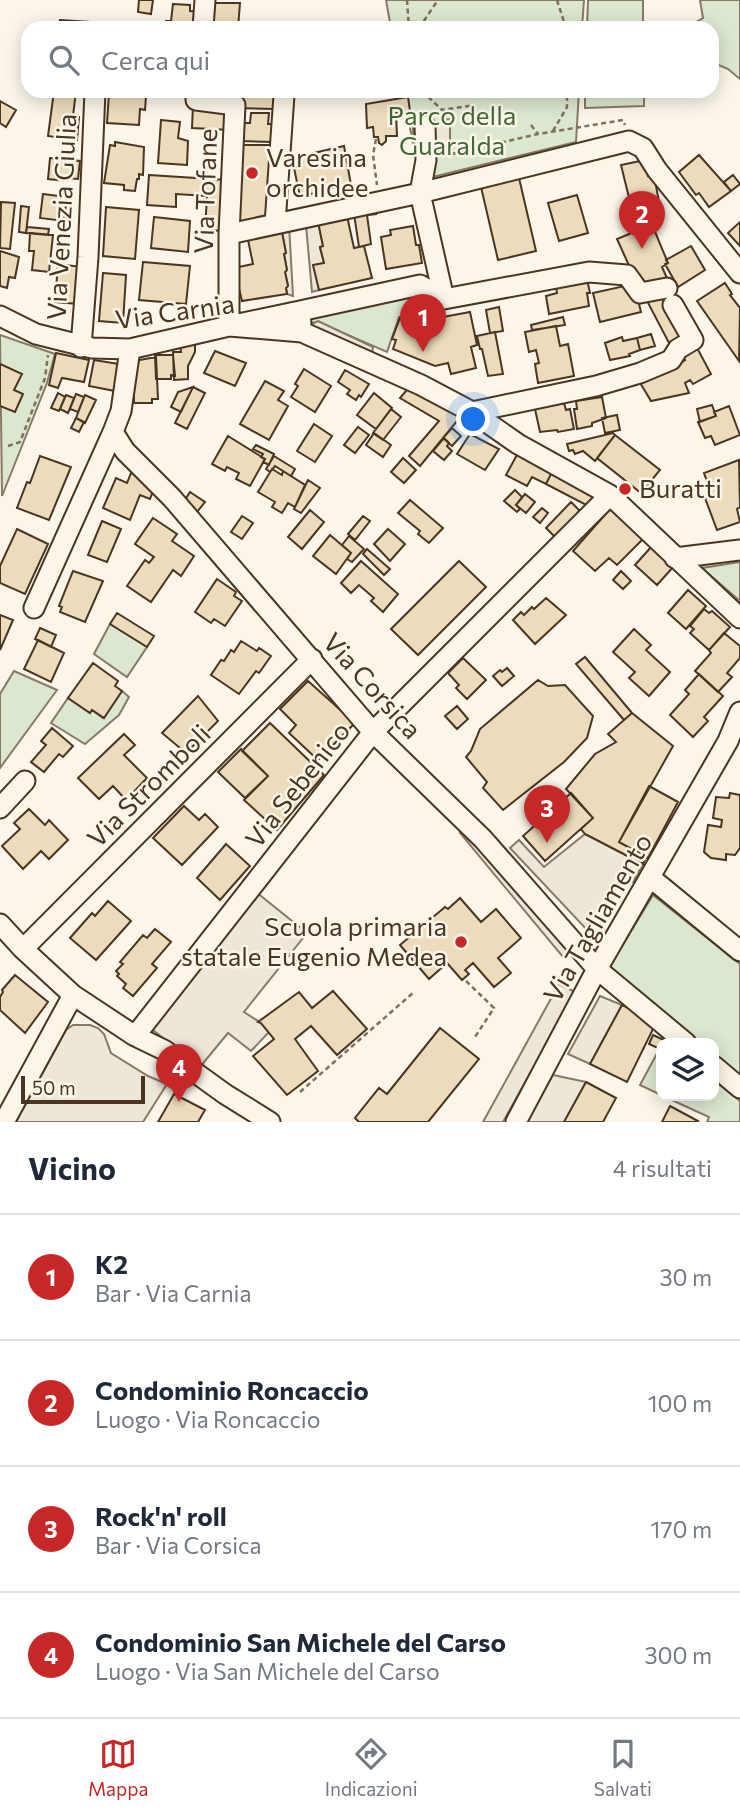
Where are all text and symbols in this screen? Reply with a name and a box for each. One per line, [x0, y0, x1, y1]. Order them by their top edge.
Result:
search box [21, 21, 719, 98]
icon: search [45, 41, 83, 79]
text: Cerca qui [101, 44, 210, 75]
park label: Parco della Guaralda [388, 99, 516, 160]
street label: Via Venezia Giulia [40, 113, 81, 321]
street label: Via Tofane [187, 128, 222, 254]
place label: Varesina orchidee [266, 141, 368, 202]
marker: Varesina orchidee [244, 165, 260, 181]
pin: 2 [619, 191, 665, 249]
street label: Via Carnia [113, 287, 236, 334]
pin: 1 [400, 294, 446, 352]
your location [456, 402, 490, 436]
place label: Buratti [639, 472, 722, 503]
marker: Buratti [617, 481, 633, 497]
street label: Via Corsica [318, 626, 429, 744]
street label: Via Sebenico [238, 715, 356, 853]
street label: Via Stromboli [80, 717, 216, 853]
pin: 3 [524, 785, 570, 843]
street label: Via Tagliamento [536, 827, 657, 1007]
place label: Scuola primaria statale Eugenio Medea [181, 910, 447, 971]
marker: Scuola primaria statale Eugenio Medea [453, 934, 469, 950]
map controls [656, 1038, 719, 1101]
button: layers [656, 1038, 719, 1101]
pin: 4 [156, 1044, 202, 1102]
scale bar [21, 1073, 145, 1105]
text: 50 m [32, 1076, 76, 1099]
text: Vicino [28, 1149, 116, 1186]
text: 4 risultati [613, 1154, 712, 1182]
text: K2 [95, 1248, 128, 1279]
text: 1 [46, 1263, 56, 1291]
text: 30 m [659, 1263, 712, 1291]
text: Bar · Via Carnia [95, 1279, 252, 1307]
text: Condominio Roncaccio [95, 1374, 369, 1405]
text: 2 [44, 1389, 58, 1417]
text: 100 m [648, 1389, 712, 1417]
text: Luogo · Via Roncaccio [95, 1405, 320, 1433]
text: Rock'n' roll [95, 1500, 227, 1531]
text: 3 [44, 1515, 58, 1543]
text: 170 m [651, 1515, 712, 1543]
text: Bar · Via Corsica [95, 1531, 262, 1559]
text: Condominio San Michele del Carso [95, 1626, 506, 1657]
text: 4 [44, 1641, 58, 1669]
text: 300 m [644, 1641, 712, 1669]
text: Luogo · Via San Michele del Carso [95, 1657, 440, 1685]
tab: Mappa [88, 1735, 148, 1800]
tab: Indicazioni [325, 1735, 418, 1800]
tab: Salvati [594, 1735, 652, 1800]

